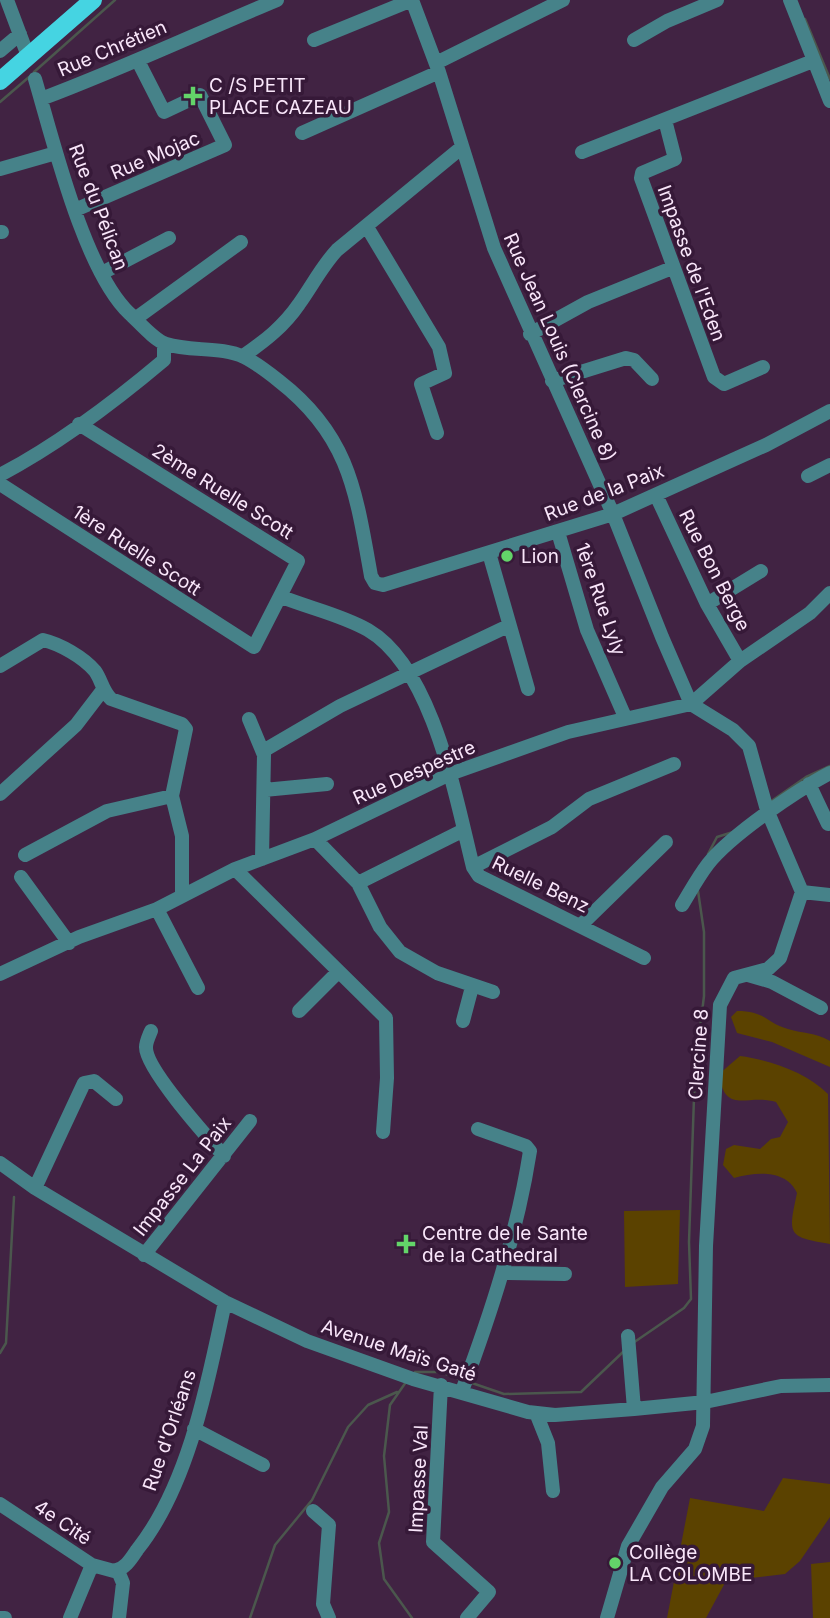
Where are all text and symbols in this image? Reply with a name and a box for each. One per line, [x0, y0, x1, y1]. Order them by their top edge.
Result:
street label: Rue Chrétien [54, 15, 170, 82]
place label: C /S PETIT PLACE CAZEAU [209, 74, 352, 119]
marker: C /S PETIT PLACE CAZEAU [183, 86, 203, 106]
street label: Rue Mojac [107, 126, 203, 185]
street label: Rue du Pélican [64, 141, 133, 274]
street label: Impasse de l'Eden [653, 182, 730, 344]
street label: Rue Jean Louis (Clercine 8) [499, 229, 620, 465]
street label: 2ème Ruelle Scott [148, 439, 298, 544]
street label: Rue de la Paix [541, 459, 667, 526]
street label: 1ère Ruelle Scott [68, 500, 205, 601]
street label: Rue Bon Berge [674, 506, 755, 635]
street label: 1ère Rue Lyly [571, 540, 631, 659]
place label: Lion [521, 545, 559, 568]
marker: Lion [499, 548, 515, 564]
street label: Rue Despestre [349, 735, 479, 810]
street label: Ruelle Benz [488, 851, 593, 918]
street label: Clercine 8 [684, 1008, 713, 1100]
street label: Impasse La Paix [129, 1112, 236, 1241]
place label: Centre de le Sante de la Cathedral [422, 1222, 588, 1267]
marker: Centre de le Sante de la Cathedral [396, 1234, 416, 1254]
street label: Avenue Maïs Gaté [318, 1315, 479, 1386]
street label: Rue d'Orléans [138, 1366, 201, 1494]
street label: Impasse Val [404, 1424, 433, 1534]
street label: 4e Cité [30, 1495, 96, 1550]
place label: Collège LA COLOMBE [629, 1541, 752, 1586]
marker: Collège LA COLOMBE [607, 1555, 623, 1571]

